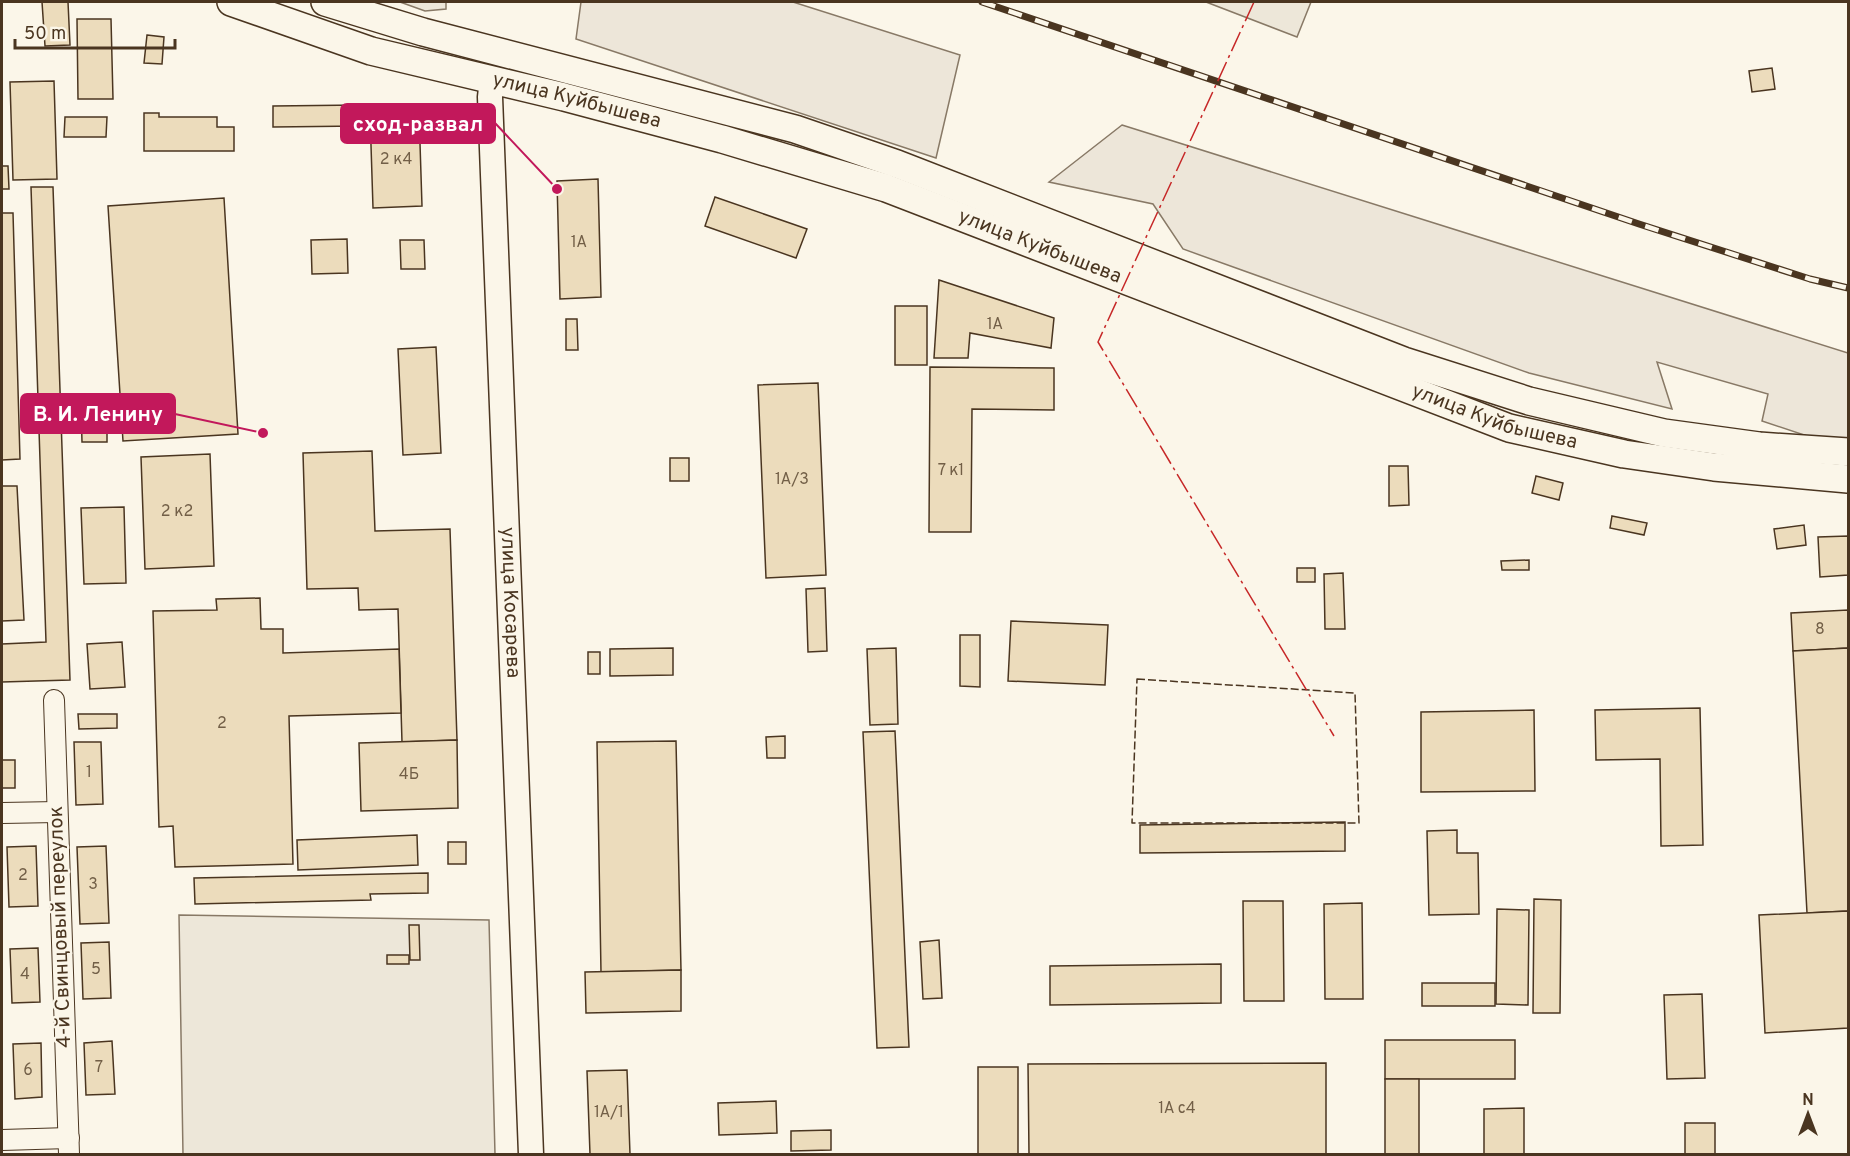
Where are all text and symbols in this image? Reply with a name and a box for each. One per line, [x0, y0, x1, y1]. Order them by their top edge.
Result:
scale bar [15, 12, 176, 50]
text: 50 m [24, 23, 66, 46]
street label: улица Куйбышева [490, 67, 664, 135]
callout: сход-развал [341, 104, 495, 143]
text: сход-развал [353, 112, 483, 139]
house number: 2 к4 [380, 150, 412, 170]
street label: улица Куйбышева [954, 204, 1125, 290]
house number: 1А [571, 233, 587, 253]
house number: 1А [987, 315, 1003, 335]
street label: улица Куйбышева [1408, 379, 1580, 456]
callout: В. И. Ленину [21, 394, 175, 433]
text: В. И. Ленину [33, 402, 163, 429]
house number: 7 к1 [938, 461, 964, 481]
house number: 1А/3 [775, 470, 809, 490]
house number: 2 к2 [161, 502, 193, 522]
street label: улица Косарева [494, 526, 526, 679]
house number: 8 [1815, 620, 1825, 640]
house number: 2 [217, 714, 227, 734]
house number: 1 [86, 763, 92, 783]
house number: 4Б [399, 765, 419, 785]
street label: 4-й Свинцовый переулок [44, 806, 78, 1048]
house number: 2 [18, 866, 28, 886]
house number: 3 [88, 875, 98, 895]
house number: 5 [91, 960, 101, 980]
house number: 4 [20, 965, 30, 985]
house number: 7 [95, 1058, 103, 1078]
house number: 6 [23, 1061, 33, 1081]
north arrow [1778, 1084, 1838, 1144]
text: N [1802, 1091, 1814, 1111]
house number: 1А с4 [1158, 1099, 1196, 1119]
house number: 1А/1 [594, 1103, 624, 1123]

